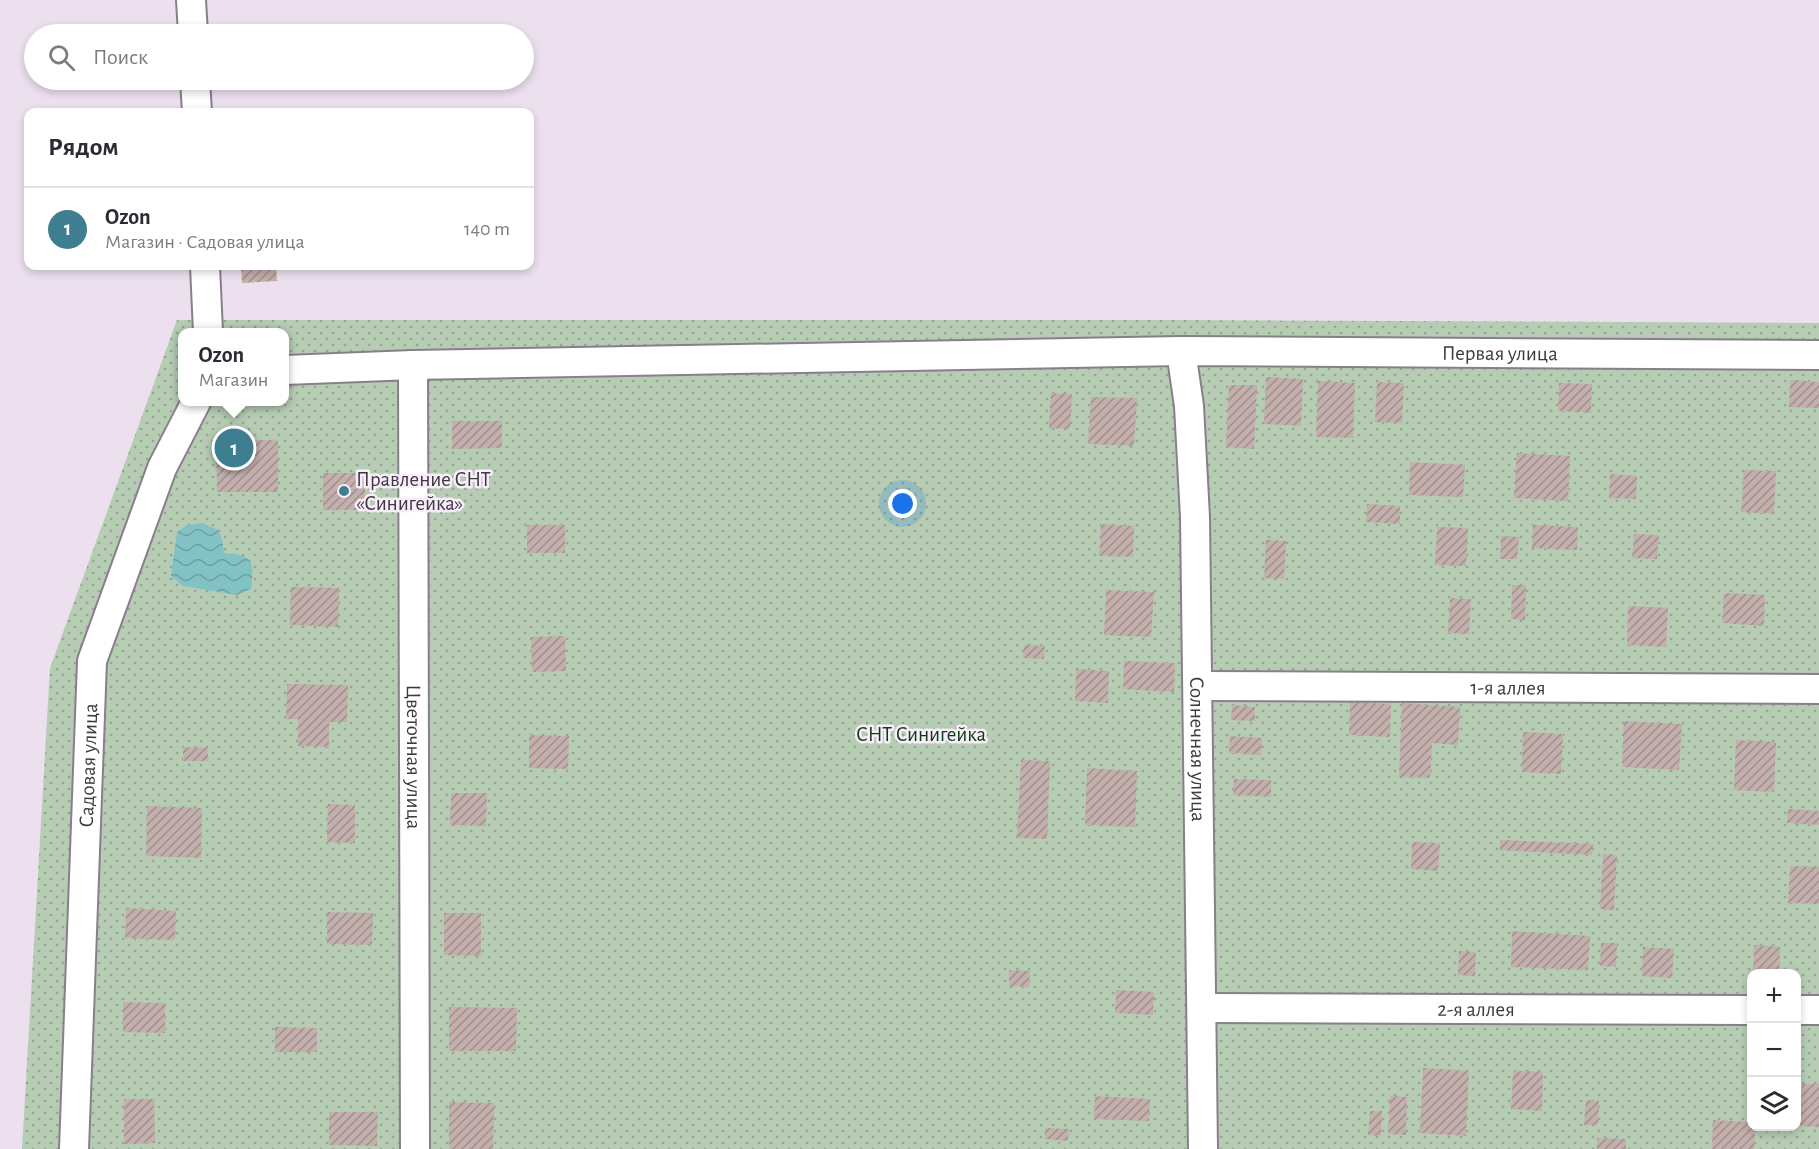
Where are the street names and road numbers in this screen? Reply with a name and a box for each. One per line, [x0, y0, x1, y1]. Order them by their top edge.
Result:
street label: Первая улица [1442, 343, 1558, 364]
street label: Солнечная улица [1186, 676, 1209, 822]
street label: 1-я аллея [1470, 677, 1546, 699]
street label: Цветочная улица [403, 685, 424, 830]
street label: Садовая улица [76, 702, 101, 828]
street label: 2-я аллея [1437, 999, 1515, 1020]

